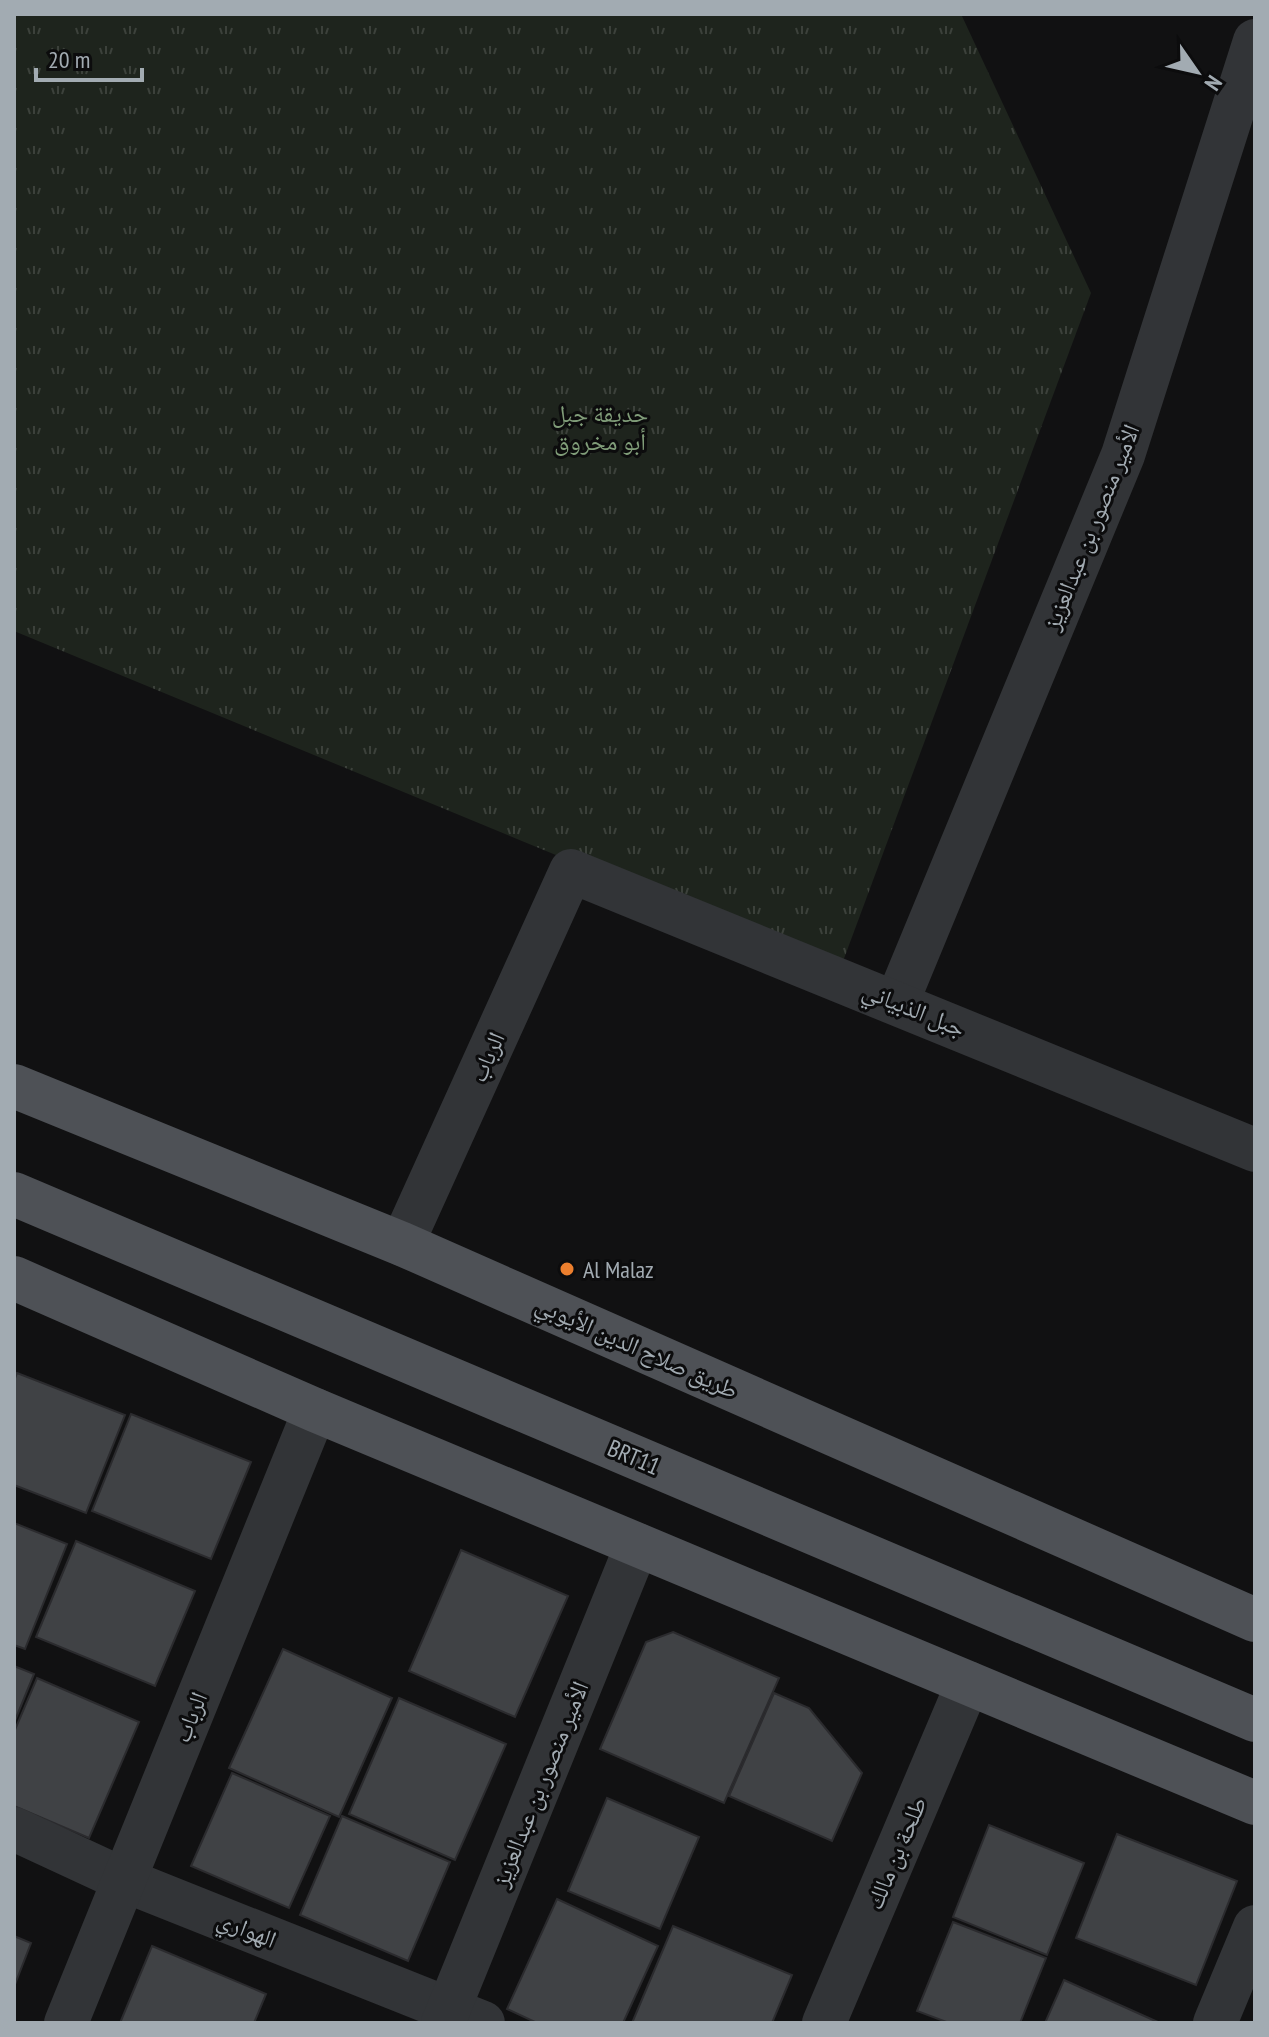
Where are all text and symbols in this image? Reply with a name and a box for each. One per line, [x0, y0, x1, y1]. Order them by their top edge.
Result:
scale bar [36, 32, 142, 82]
north arrow [1157, 32, 1237, 112]
text: 20 m [48, 44, 90, 75]
text: N [1199, 70, 1229, 96]
park label: حديقة جبل أبو مخروق [552, 398, 648, 457]
street label: الأمير منصور بن عبدالعزيز [1035, 420, 1146, 635]
street label: جبل الذبياني [857, 974, 970, 1047]
street label: الرباب [462, 1027, 512, 1087]
place label: Al Malaz [583, 1254, 654, 1285]
marker: Al Malaz [558, 1260, 576, 1278]
street label: طريق صلاح الدين الأيوبي [529, 1288, 743, 1409]
street label: BRT11 [603, 1432, 665, 1482]
street label: الأمير منصور بن عبدالعزيز [484, 1677, 595, 1892]
street label: الرباب [166, 1687, 214, 1747]
street label: طلحة بن مالك [858, 1792, 934, 1914]
street label: الهواري [211, 1903, 281, 1959]

